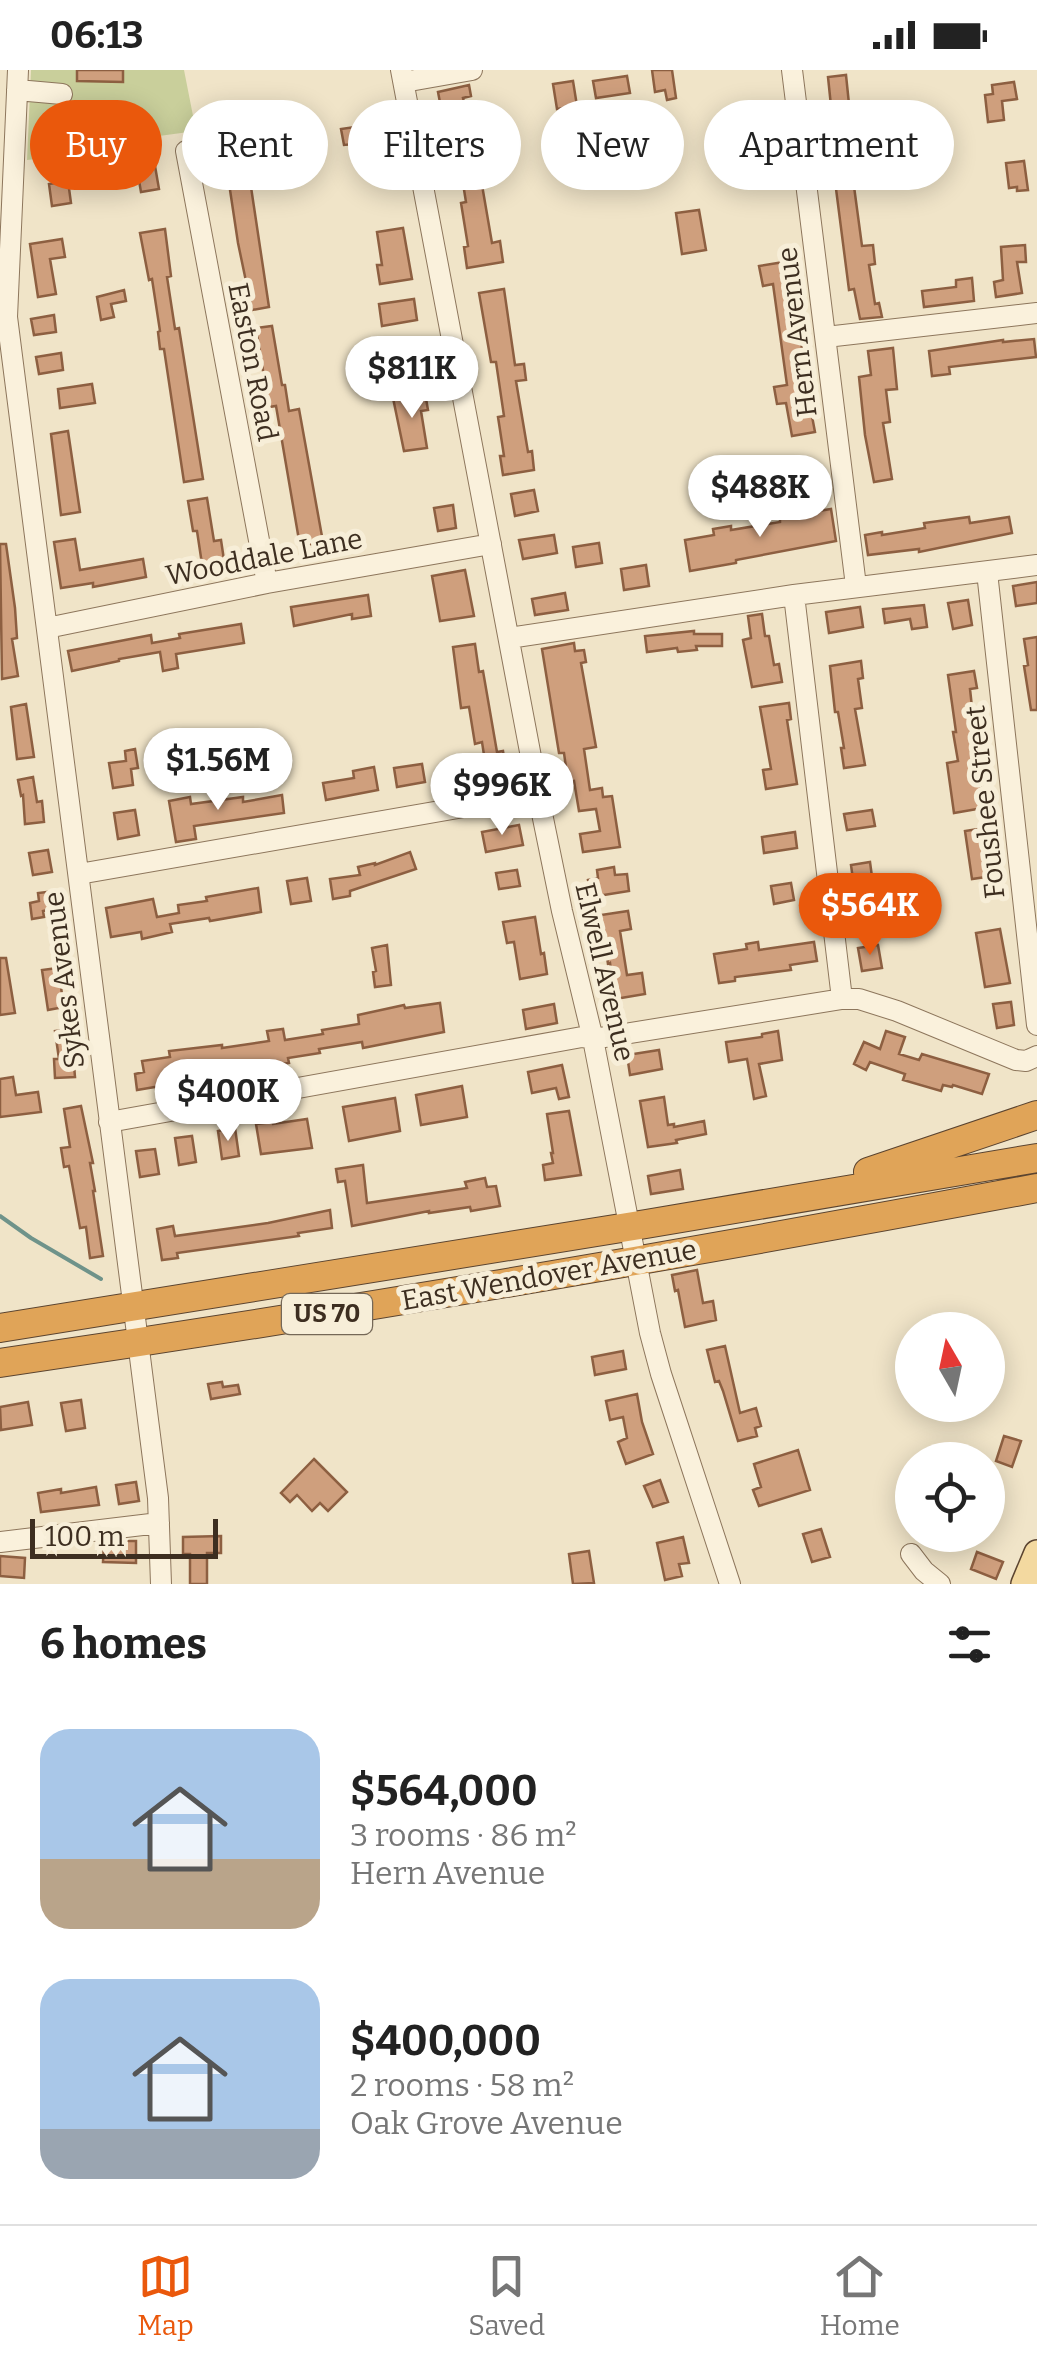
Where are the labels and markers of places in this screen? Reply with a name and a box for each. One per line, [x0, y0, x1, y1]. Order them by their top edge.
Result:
pin: $811K [342, 336, 482, 421]
pin: $488K [690, 455, 830, 540]
pin: $1.56M [137, 728, 299, 813]
pin: $996K [432, 753, 572, 838]
pin: $564K [800, 873, 940, 958]
pin: $400K [158, 1059, 298, 1144]

